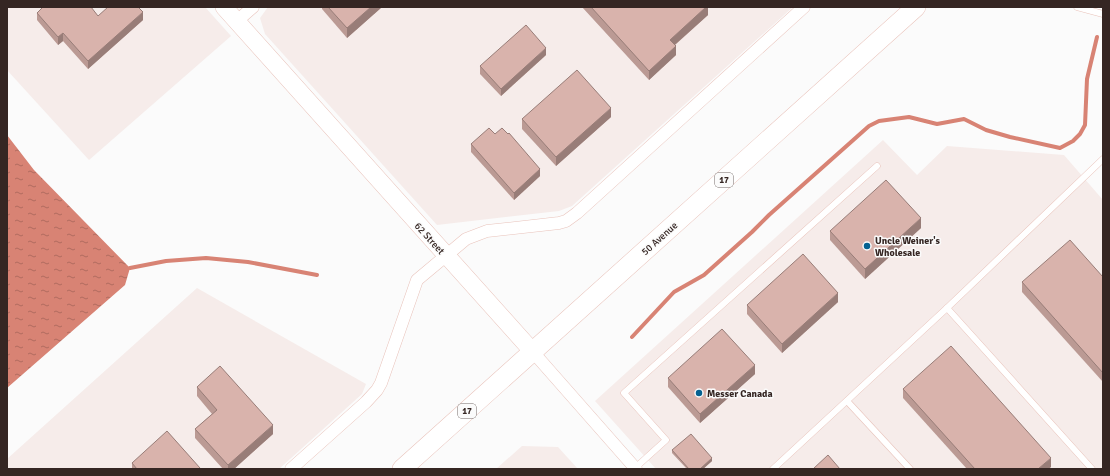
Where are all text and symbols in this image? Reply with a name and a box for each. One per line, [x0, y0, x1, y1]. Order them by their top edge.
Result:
road number: 17 [715, 173, 733, 187]
street label: 50 Avenue [639, 219, 680, 258]
street label: 62 Street [412, 220, 447, 258]
place label: Uncle Weiner's Wholesale [875, 235, 940, 259]
marker: Uncle Weiner's Wholesale [862, 241, 872, 251]
marker: Messer Canada [694, 388, 704, 398]
place label: Messer Canada [707, 388, 773, 400]
road number: 17 [458, 404, 476, 418]

